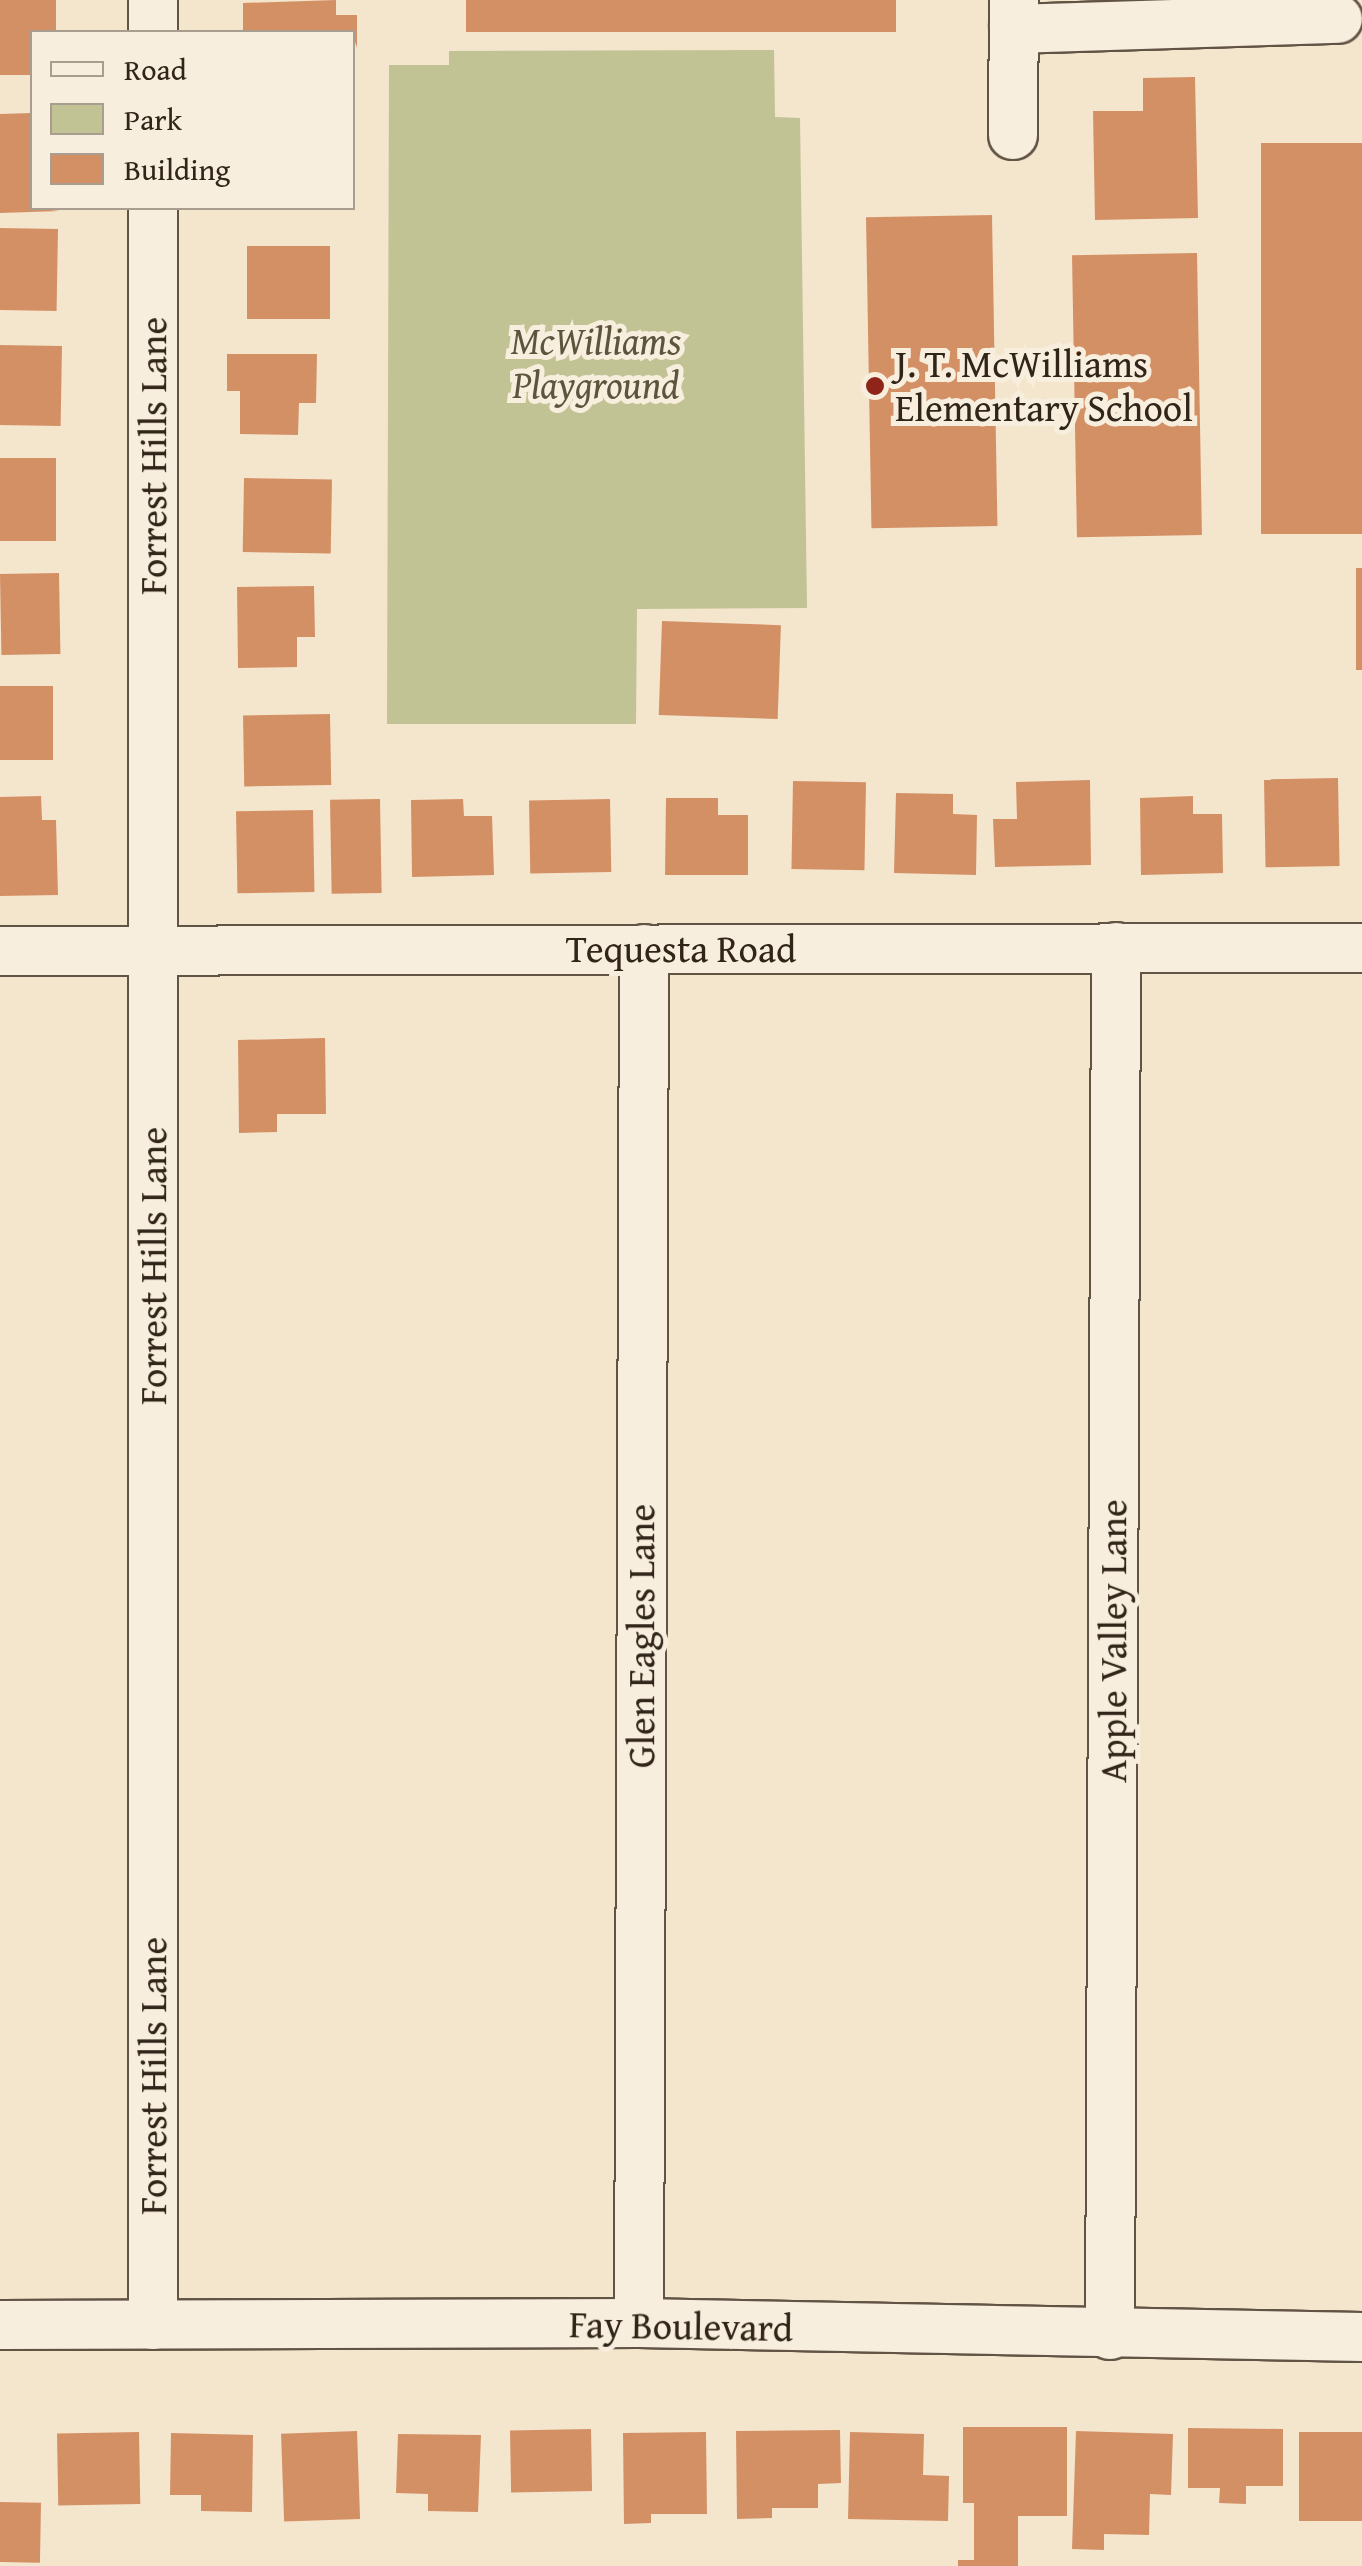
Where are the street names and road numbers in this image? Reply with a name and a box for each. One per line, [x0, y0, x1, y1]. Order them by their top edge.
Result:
street label: Forrest Hills Lane [130, 317, 176, 595]
street label: Tequesta Road [566, 926, 796, 972]
street label: Forrest Hills Lane [130, 1127, 176, 1405]
street label: Apple Valley Lane [1090, 1499, 1136, 1783]
street label: Glen Eagles Lane [618, 1504, 664, 1768]
street label: Forrest Hills Lane [130, 1937, 176, 2215]
street label: Fay Boulevard [569, 2301, 793, 2351]

